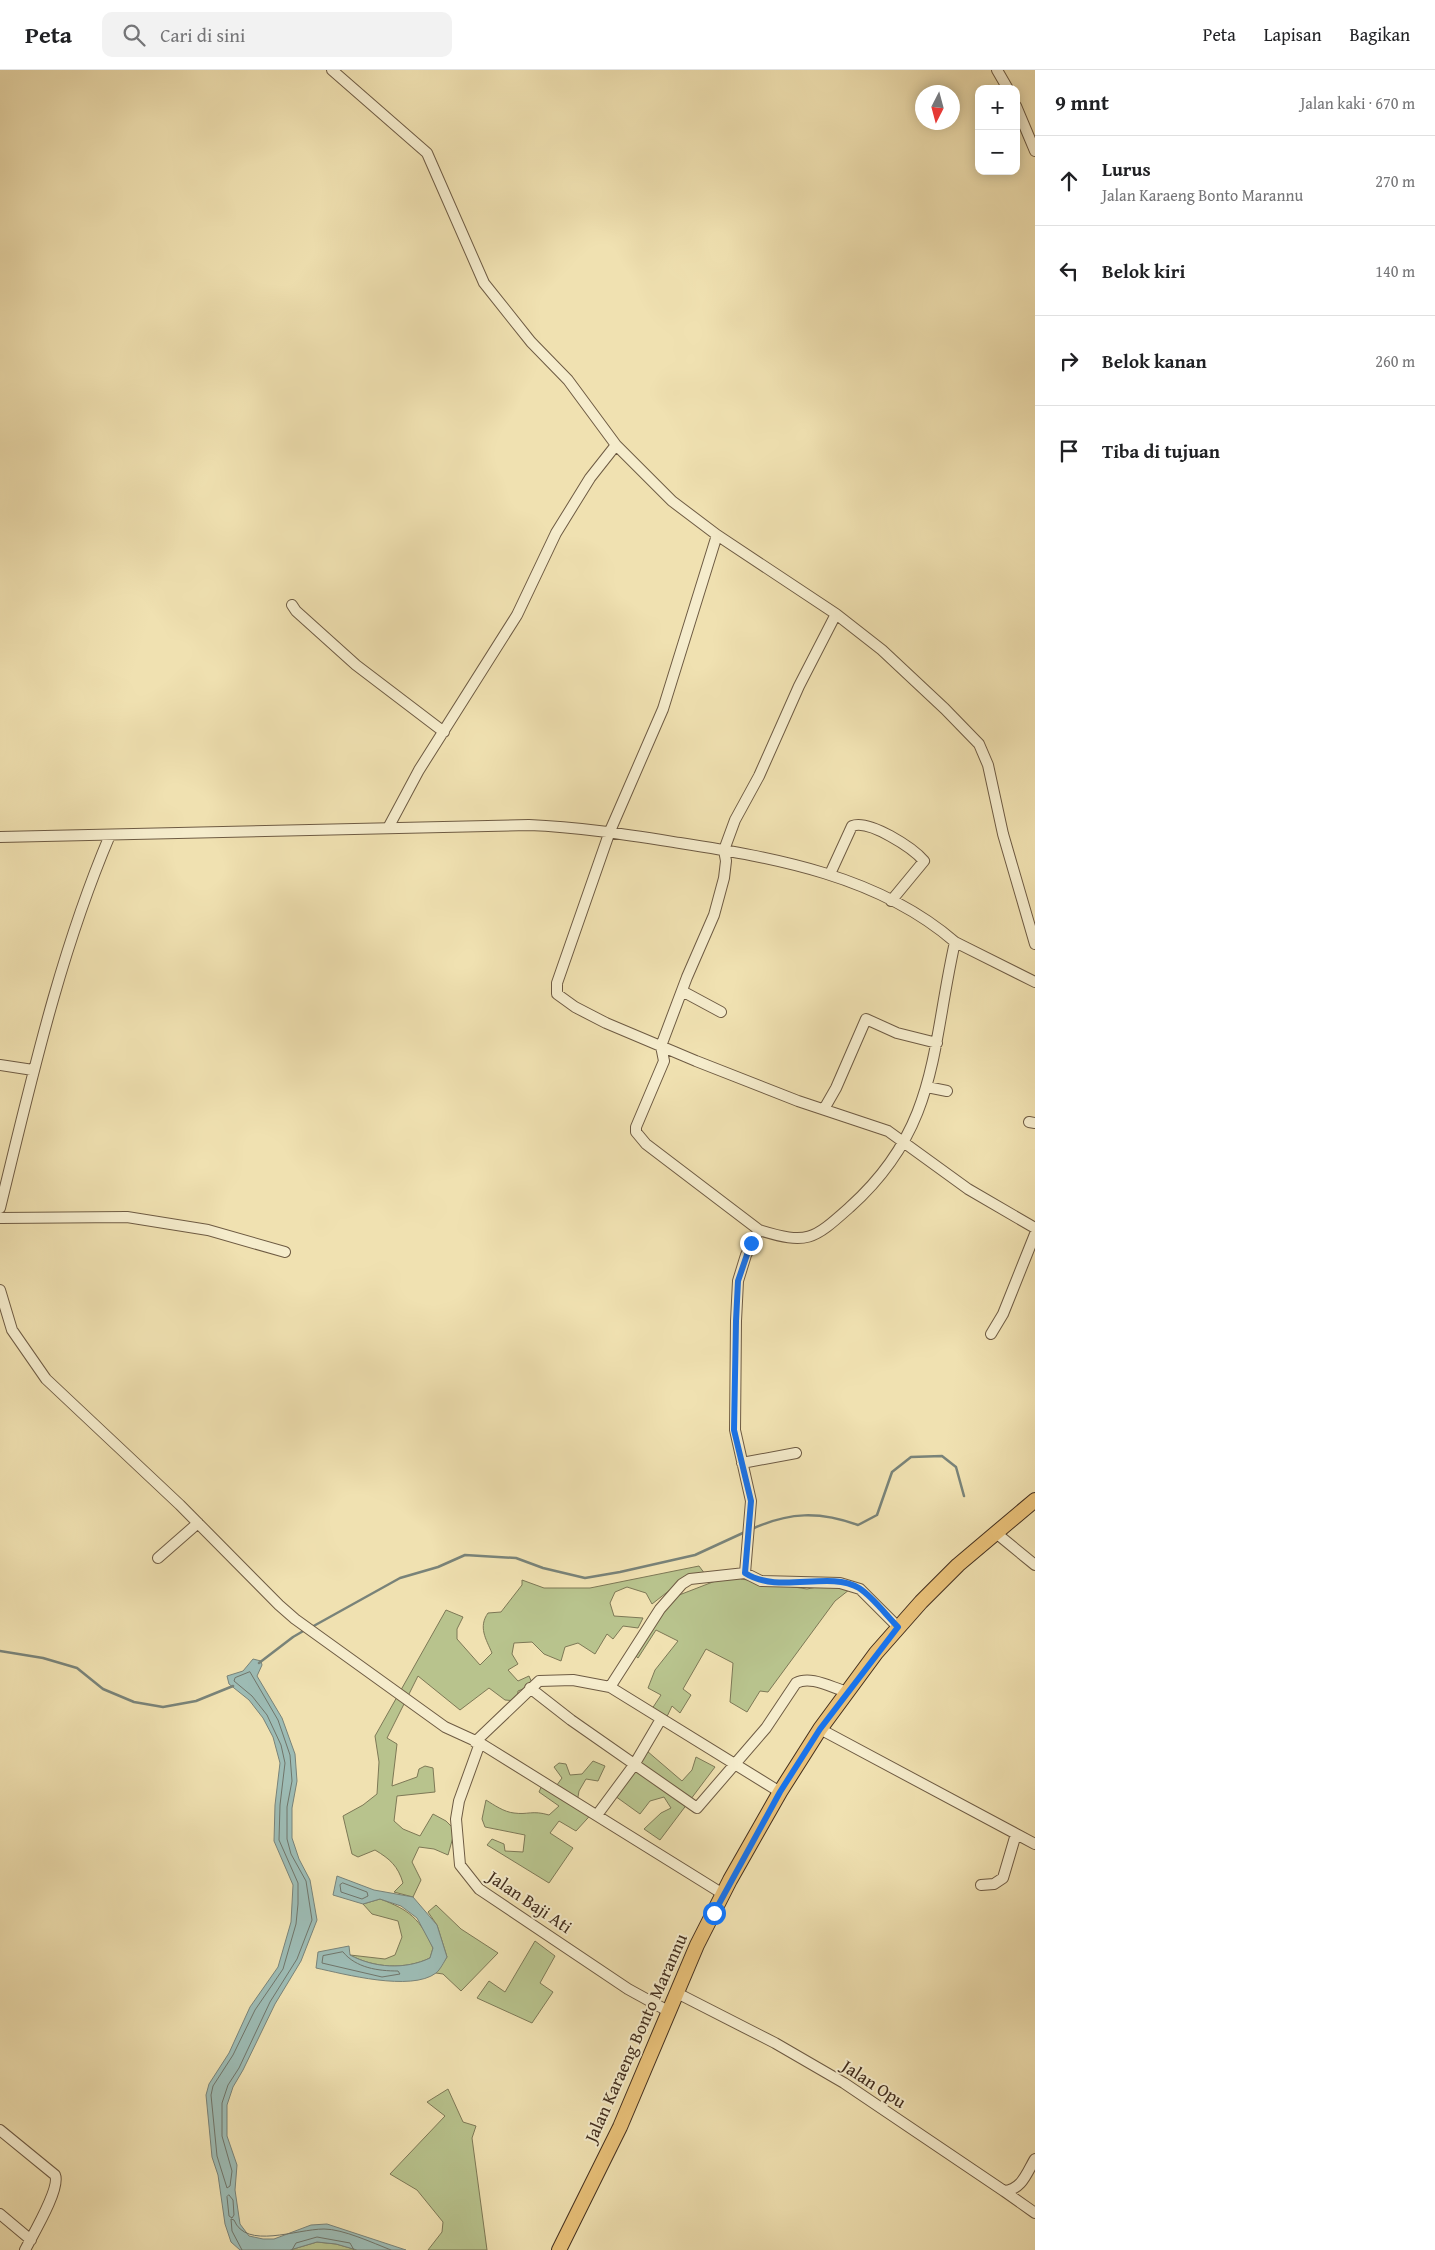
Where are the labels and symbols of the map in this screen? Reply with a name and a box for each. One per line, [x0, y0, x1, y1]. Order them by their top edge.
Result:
north arrow [915, 85, 960, 130]
route end [740, 1232, 763, 1255]
street label: Jalan Baji Ati [481, 1862, 578, 1940]
route start [703, 1902, 726, 1925]
street label: Jalan Karaeng Bonto Marannu [576, 1929, 694, 2148]
street label: Jalan Opu [835, 2052, 912, 2115]

